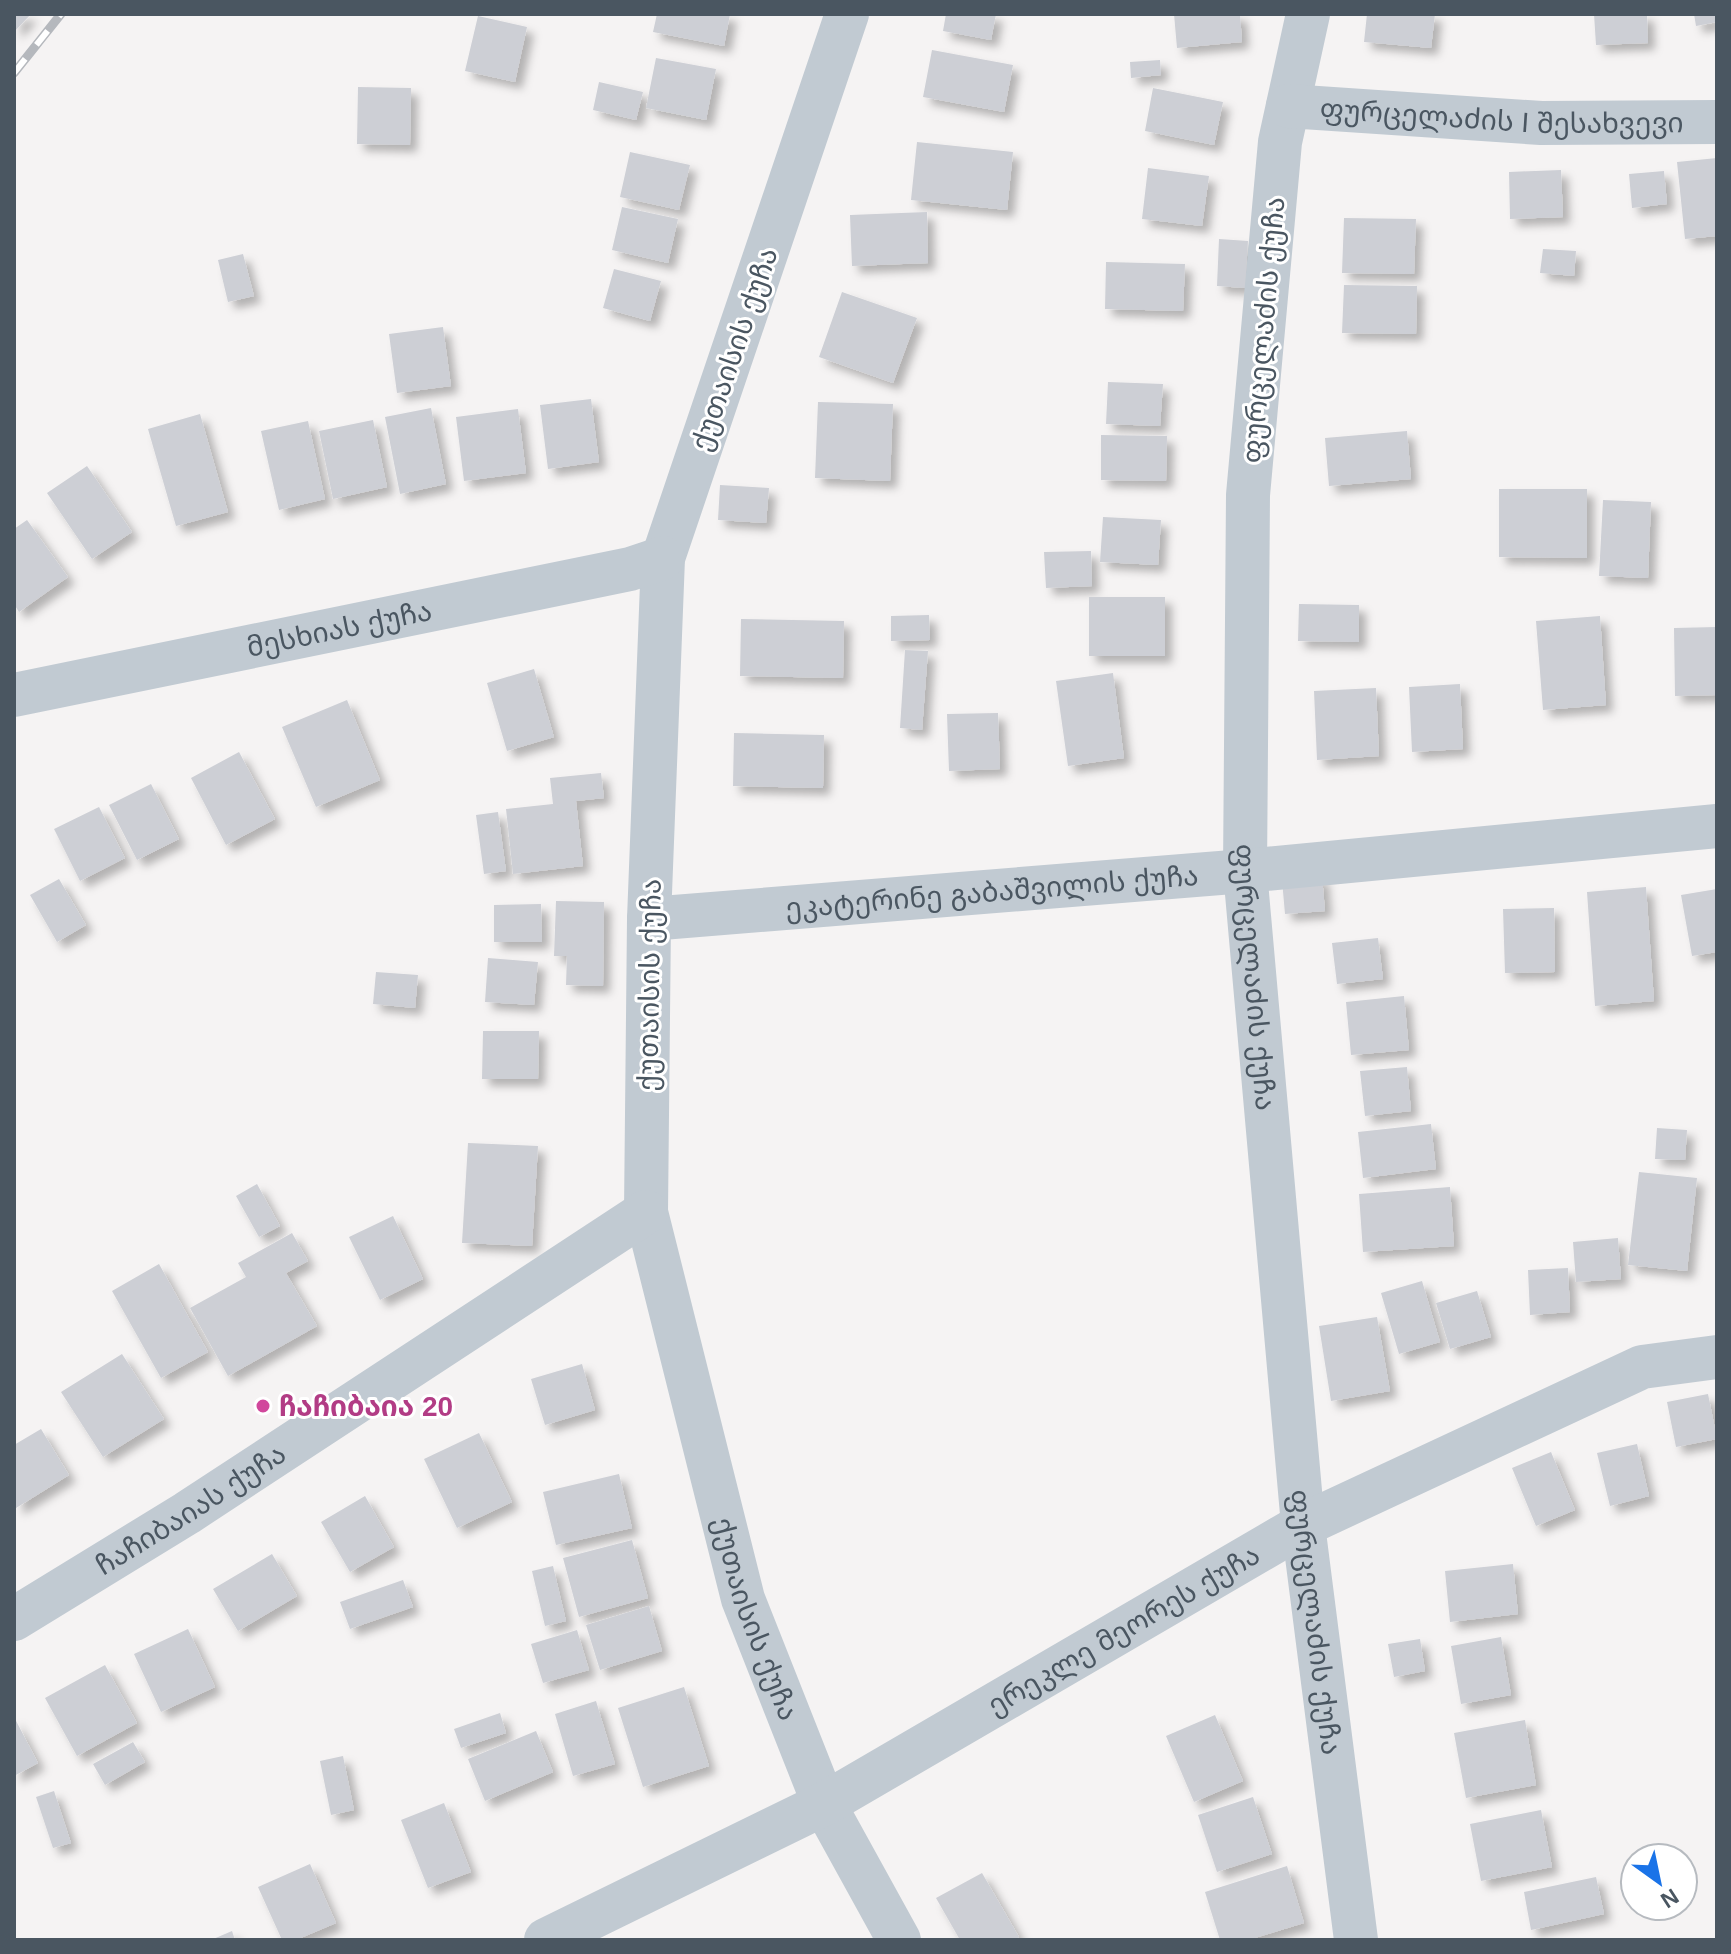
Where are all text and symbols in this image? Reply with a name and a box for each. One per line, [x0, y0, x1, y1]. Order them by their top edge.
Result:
street label: ფურცელაძის I შესახვევი [1319, 93, 1684, 140]
street label: ფურცელაძის ქუჩა [1236, 195, 1292, 465]
street label: ქუთაისის ქუჩა [685, 244, 785, 455]
street label: მესხიას ქუჩა [244, 595, 435, 663]
street label: ფურცელაძის ქუჩა [1228, 844, 1281, 1112]
street label: ეკატერინე გაბაშვილის ქუჩა [784, 860, 1200, 925]
street label: ქუთაისის ქუჩა [632, 878, 668, 1092]
place label: ჩაჩიბაია 20 [279, 1391, 453, 1422]
marker: ჩაჩიბაია 20 [254, 1397, 272, 1415]
street label: ჩაჩიბაიას ქუჩა [90, 1438, 292, 1581]
street label: ფურცელაძის ქუჩა [1283, 1488, 1347, 1757]
street label: ქუთაისის ქუჩა [706, 1514, 804, 1725]
street label: ერეკლე მეორეს ქუჩა [982, 1539, 1265, 1722]
north arrow [1619, 1842, 1699, 1922]
text: N [1656, 1884, 1683, 1913]

